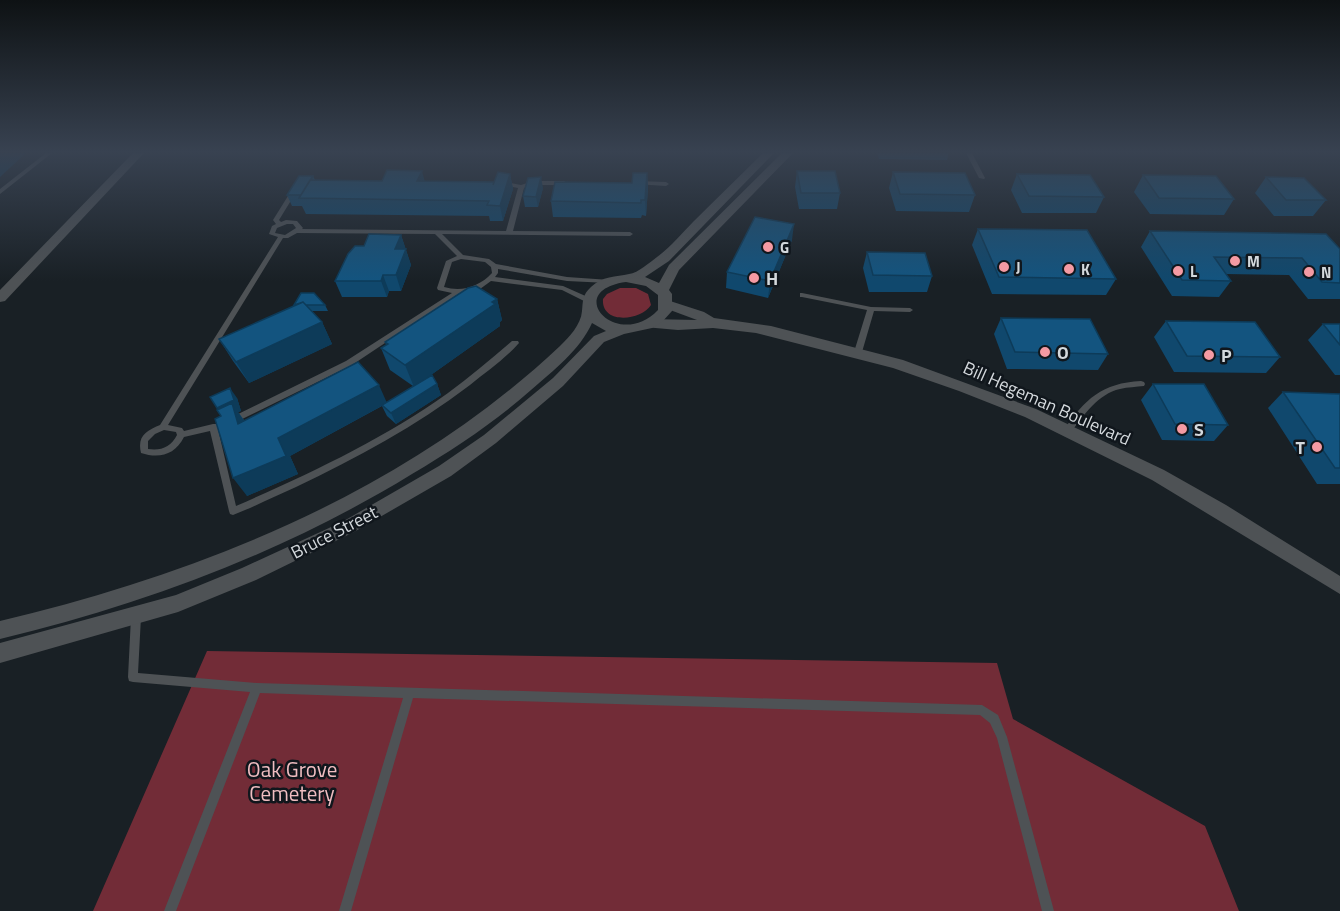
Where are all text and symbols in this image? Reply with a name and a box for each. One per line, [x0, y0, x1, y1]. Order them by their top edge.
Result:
place label: G [780, 236, 789, 259]
marker: G [761, 240, 775, 254]
place label: M [1247, 250, 1260, 273]
marker: M [1228, 254, 1242, 268]
place label: J [1016, 256, 1021, 279]
place label: K [1081, 258, 1090, 281]
marker: J [997, 260, 1011, 274]
place label: L [1190, 260, 1197, 283]
place label: N [1321, 261, 1331, 284]
marker: K [1062, 262, 1076, 276]
marker: L [1171, 264, 1185, 278]
place label: H [766, 265, 778, 292]
marker: N [1302, 265, 1316, 279]
marker: H [747, 271, 761, 285]
place label: O [1057, 339, 1069, 366]
place label: P [1221, 342, 1232, 369]
marker: O [1038, 345, 1052, 359]
marker: P [1202, 348, 1216, 362]
street label: Bill Hegeman Boulevard [959, 354, 1135, 452]
place label: S [1194, 416, 1204, 443]
marker: S [1175, 422, 1189, 436]
place label: T [1296, 434, 1306, 461]
marker: T [1310, 440, 1324, 454]
street label: Bruce Street [286, 498, 383, 565]
park label: Oak Grove Cemetery [247, 753, 337, 809]

